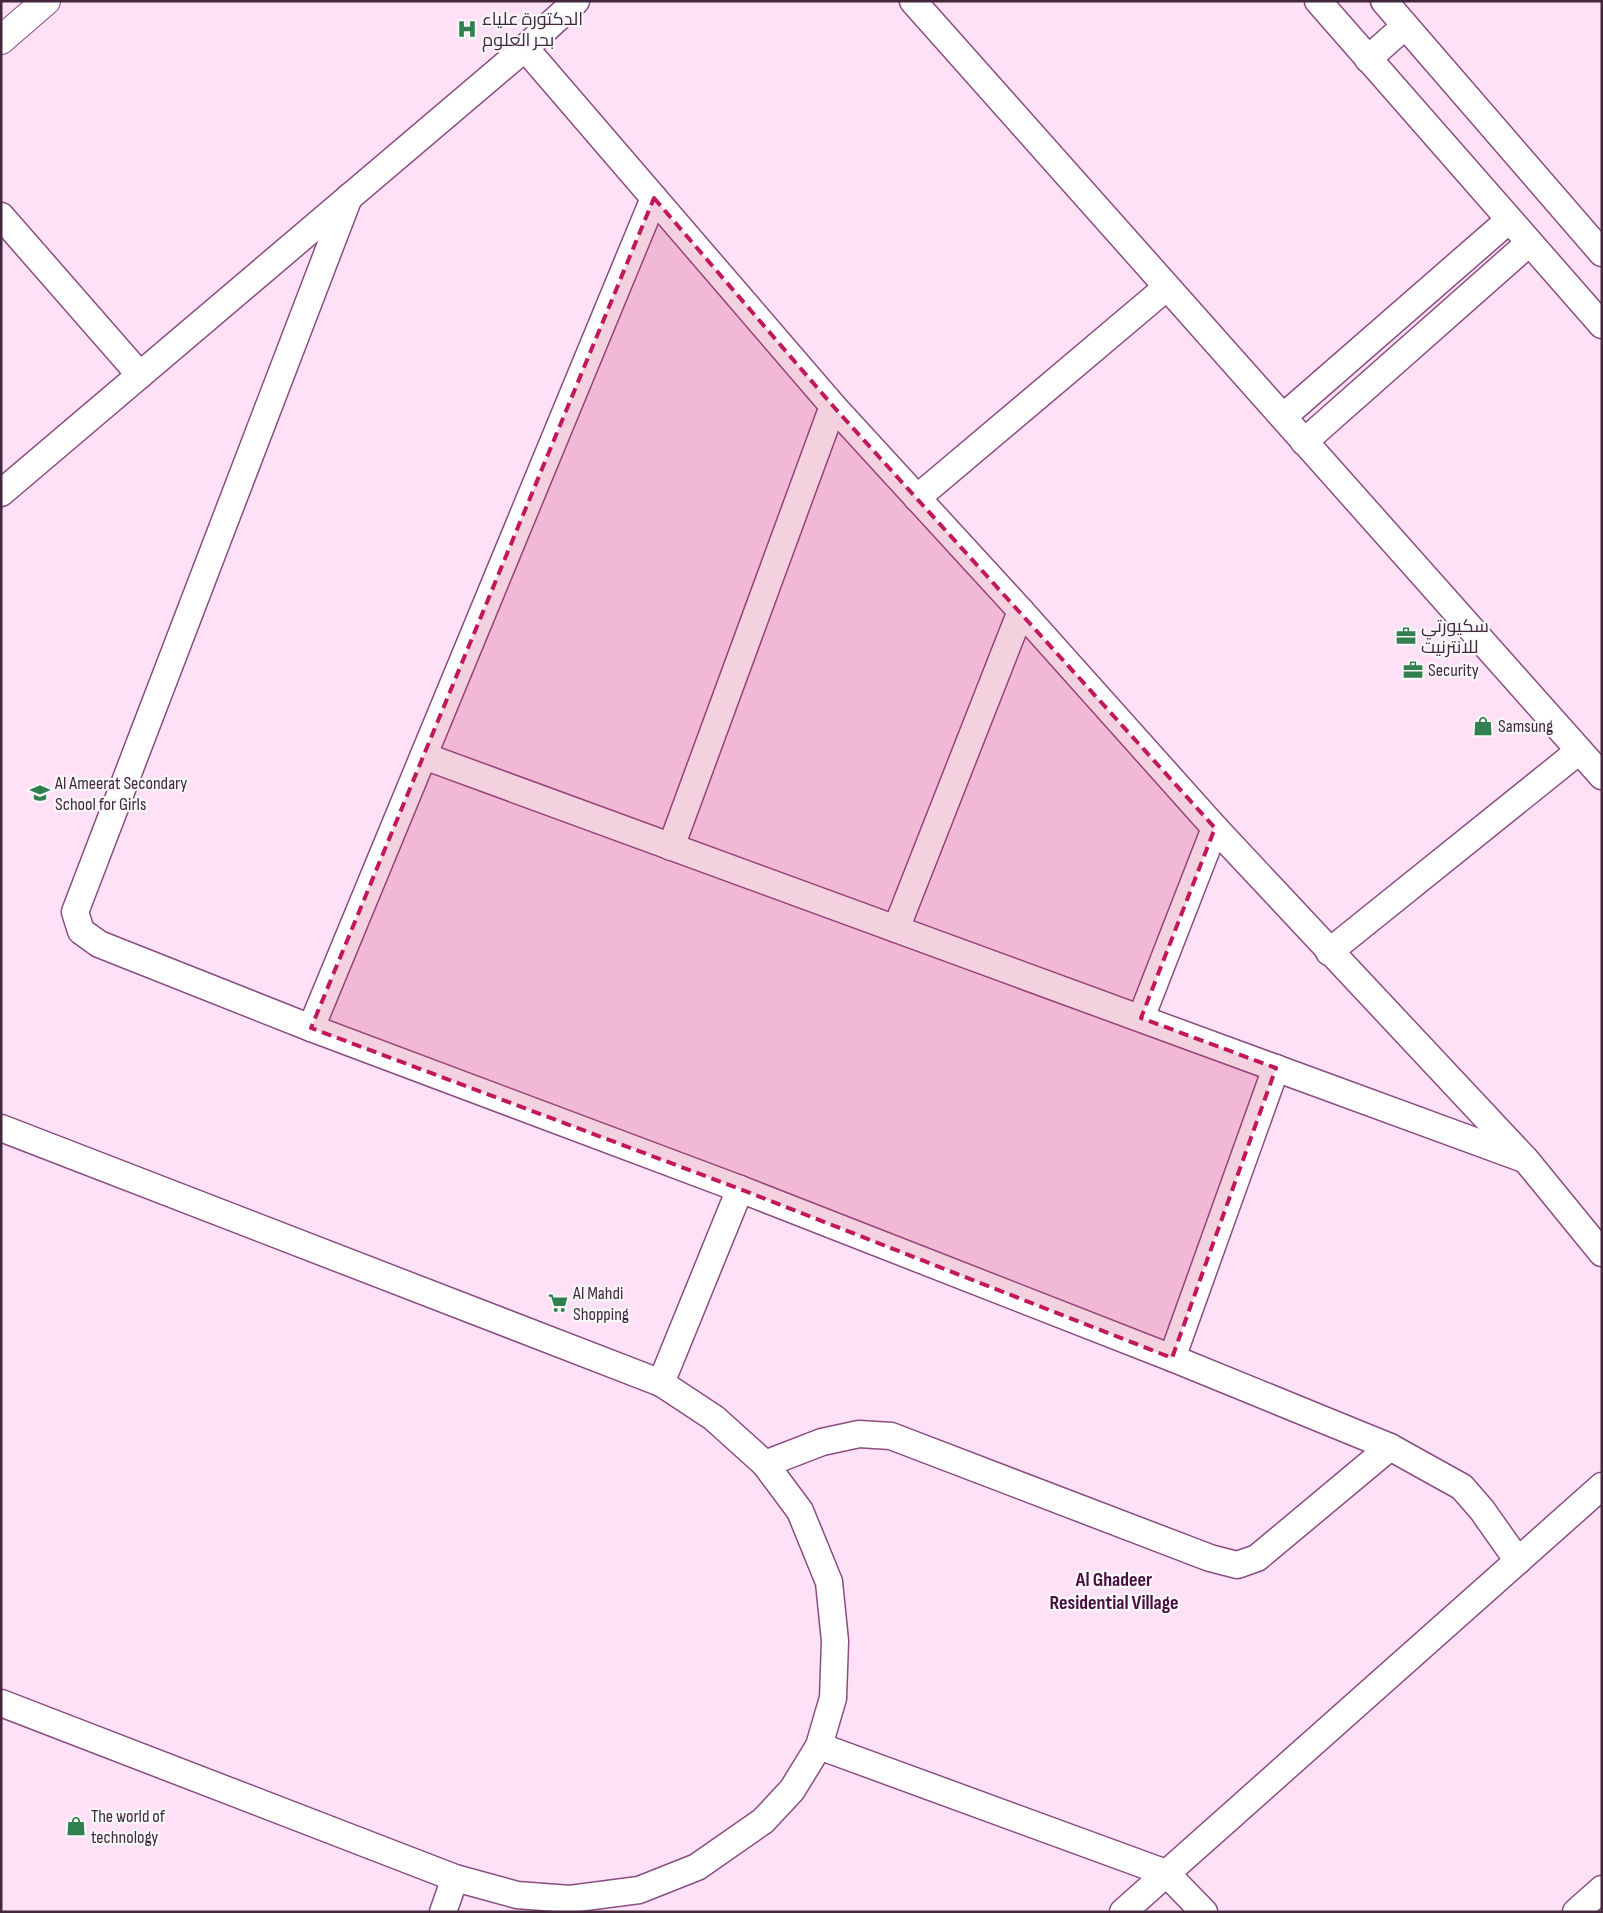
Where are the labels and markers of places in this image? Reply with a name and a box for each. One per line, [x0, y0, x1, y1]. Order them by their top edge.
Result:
place label: الدكتورة علياء بحر العلوم [482, 9, 583, 52]
hospital icon: الدكتورة علياء بحر العلوم [456, 18, 478, 40]
place label: سكيورتي للانترنيت [1421, 616, 1489, 658]
office icon: سكيورتي للانترنيت [1395, 625, 1417, 647]
office icon: Security [1402, 659, 1424, 681]
place label: Security [1428, 660, 1479, 681]
shop icon: Samsung [1472, 715, 1494, 737]
place label: Samsung [1498, 716, 1553, 737]
place label: Al Ameerat Secondary School for Girls [54, 773, 187, 815]
school or university icon: Al Ameerat Secondary School for Girls [29, 782, 51, 804]
place label: Al Mahdi Shopping [572, 1283, 629, 1325]
supermarket icon: Al Mahdi Shopping [547, 1292, 569, 1314]
place label: The world of technology [91, 1806, 166, 1848]
shop icon: The world of technology [65, 1815, 87, 1837]

